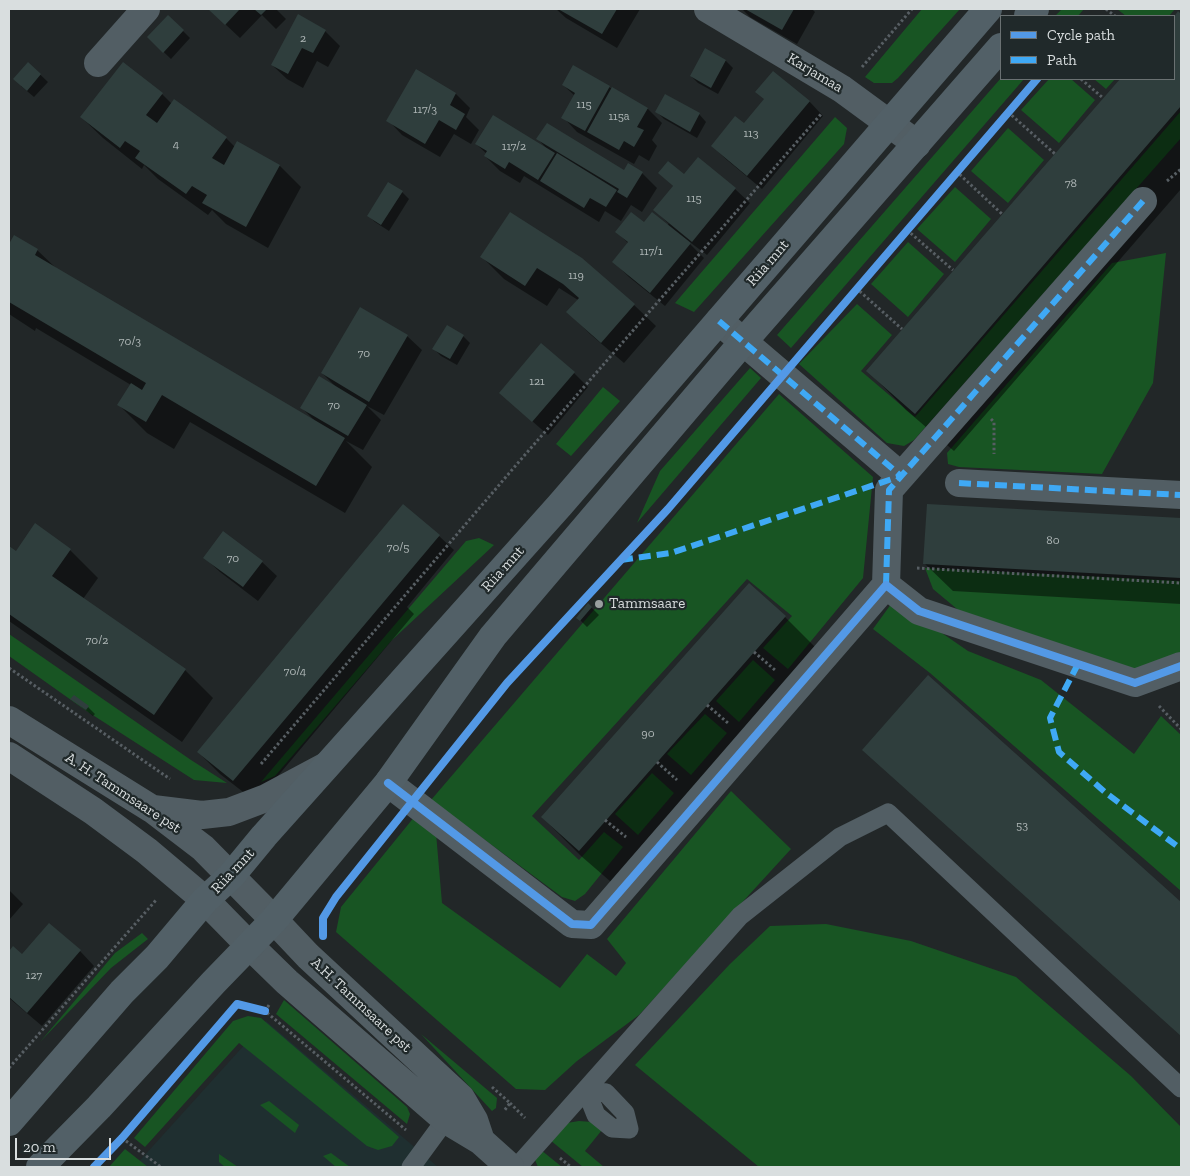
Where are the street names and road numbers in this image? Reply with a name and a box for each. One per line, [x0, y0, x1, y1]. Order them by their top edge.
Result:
street label: Karjamaa [784, 49, 846, 97]
street label: Riia mnt [743, 236, 793, 290]
street label: Riia mnt [478, 542, 528, 596]
street label: A. H. Tammsaare pst [62, 749, 184, 837]
street label: Riia mnt [208, 845, 258, 897]
street label: A.H. Tammsaare pst [307, 954, 415, 1056]

